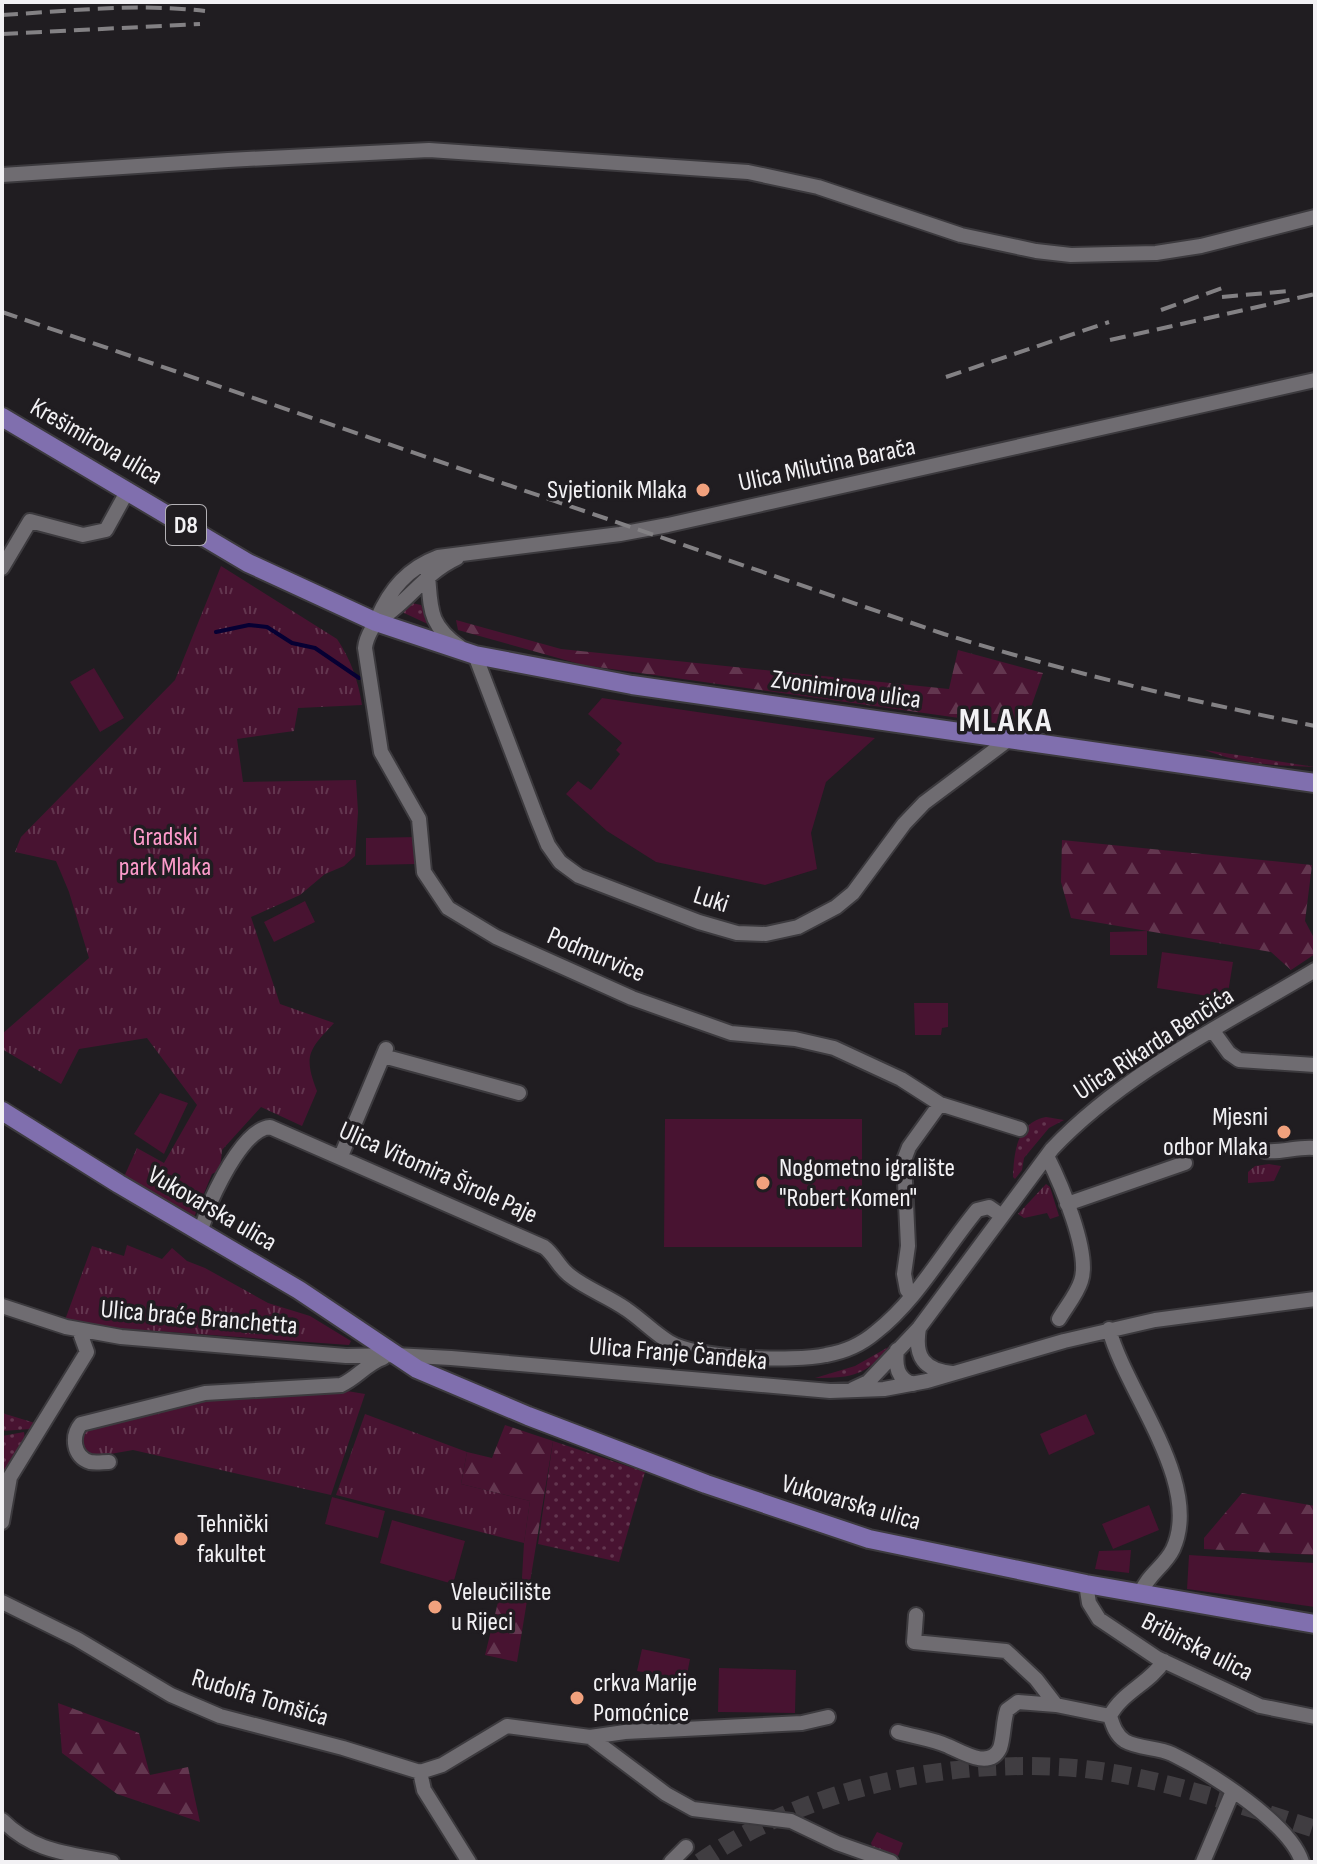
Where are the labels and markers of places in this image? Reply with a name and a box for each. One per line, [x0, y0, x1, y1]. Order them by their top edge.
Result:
place label: Svjetionik Mlaka [547, 475, 687, 506]
marker: Svjetionik Mlaka [694, 481, 712, 499]
place label: Mjesni odbor Mlaka [1163, 1102, 1268, 1163]
marker: Mjesni odbor Mlaka [1275, 1123, 1293, 1141]
place label: Nogometno igralište "Robert Komen" [779, 1153, 955, 1214]
marker: Nogometno igralište "Robert Komen" [754, 1174, 772, 1192]
place label: Tehnički fakultet [197, 1509, 269, 1570]
marker: Tehnički fakultet [172, 1530, 190, 1548]
place label: Veleučilište u Rijeci [451, 1577, 551, 1638]
marker: Veleučilište u Rijeci [426, 1598, 444, 1616]
place label: crkva Marije Pomoćnice [593, 1668, 697, 1729]
marker: crkva Marije Pomoćnice [568, 1689, 586, 1707]

